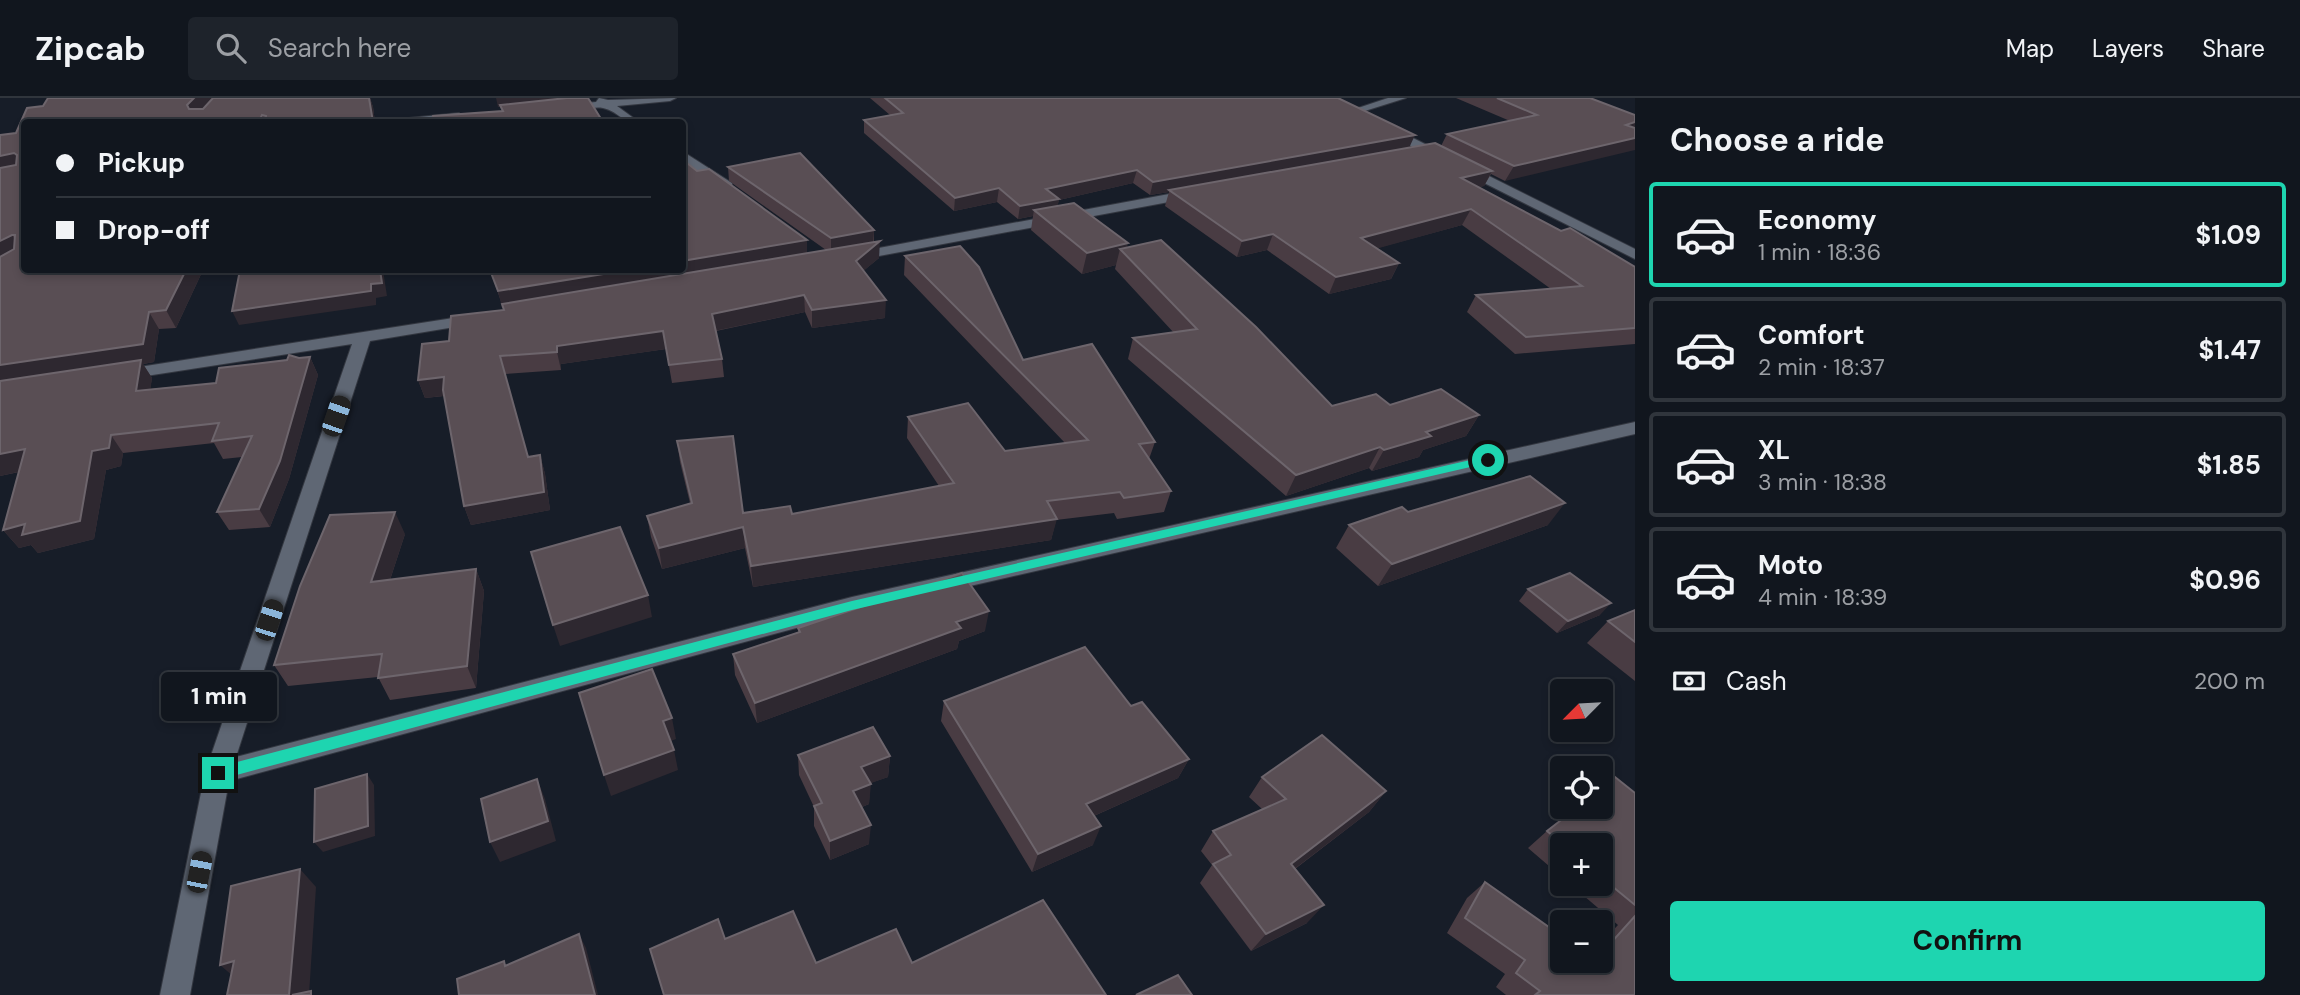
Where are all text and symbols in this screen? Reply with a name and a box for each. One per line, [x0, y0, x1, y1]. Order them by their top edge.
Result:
search box [188, 17, 678, 80]
text: Zipcab [35, 27, 146, 70]
icon: search [212, 29, 250, 67]
text: Search here [268, 31, 411, 65]
text: Map [2006, 33, 2054, 64]
text: Layers [2092, 33, 2164, 64]
text: Share [2202, 33, 2265, 64]
text: Choose a ride [1670, 119, 1885, 161]
text: Pickup [98, 146, 185, 180]
icon: car [1674, 203, 1737, 266]
text: Economy [1758, 203, 1876, 237]
text: Drop-off [98, 213, 210, 247]
text: $1.09 [2196, 218, 2261, 252]
text: 1 min · 18:36 [1758, 237, 1881, 267]
icon: car [1674, 318, 1737, 381]
text: Comfort [1758, 318, 1864, 352]
text: $1.47 [2198, 333, 2261, 367]
text: 2 min · 18:37 [1758, 352, 1885, 382]
car [320, 393, 353, 439]
icon: car [1674, 433, 1737, 496]
text: XL [1758, 433, 1790, 467]
route start [1472, 444, 1504, 476]
text: $1.85 [2197, 448, 2261, 482]
text: 3 min · 18:38 [1758, 467, 1887, 497]
icon: car [1674, 548, 1737, 611]
text: Moto [1758, 548, 1823, 582]
text: $0.96 [2189, 563, 2261, 597]
text: 4 min · 18:39 [1758, 582, 1887, 612]
car [253, 597, 286, 643]
icon: cash [1670, 662, 1708, 700]
text: Cash [1726, 664, 1787, 698]
text: 200 m [2194, 666, 2265, 696]
callout: 1 min [160, 672, 276, 720]
north arrow [1550, 679, 1614, 742]
map controls [1550, 679, 1613, 973]
text: 1 min [191, 681, 247, 711]
button: locate [1550, 756, 1613, 819]
route end [202, 757, 234, 789]
button: + [1550, 833, 1613, 896]
car [185, 849, 214, 895]
button: Confirm [1670, 901, 2265, 981]
button: − [1550, 910, 1613, 973]

